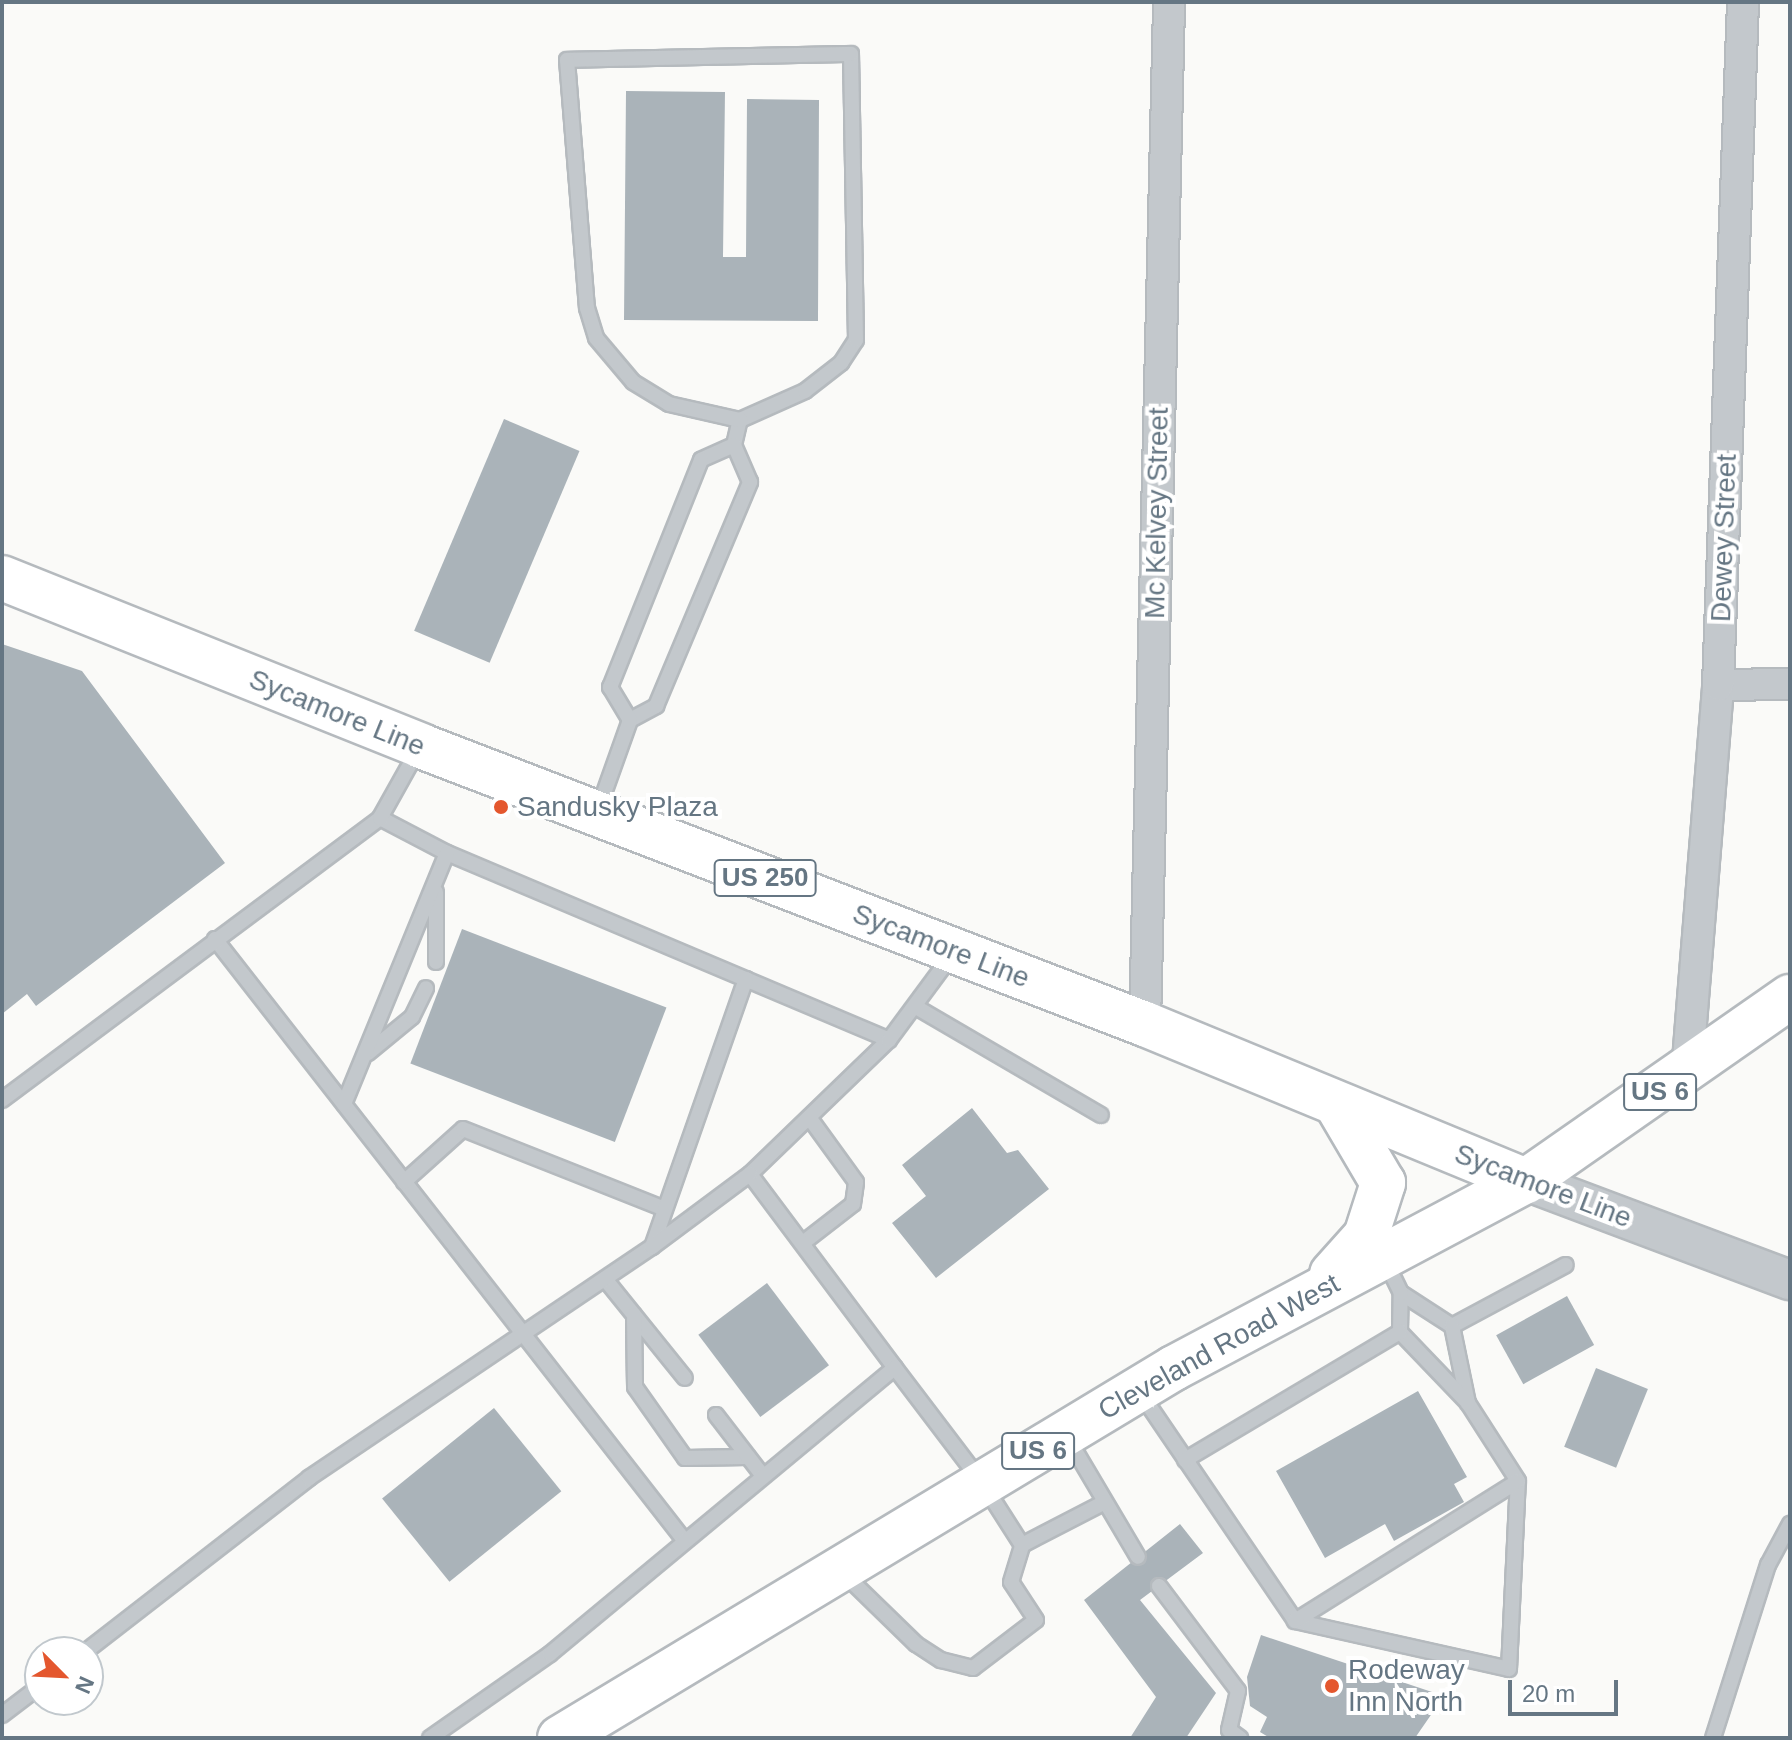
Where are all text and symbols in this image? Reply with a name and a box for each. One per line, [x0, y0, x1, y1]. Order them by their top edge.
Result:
street label: Mc Kelvey Street [1138, 407, 1176, 619]
street label: Dewey Street [1704, 453, 1744, 623]
street label: Sycamore Line [244, 662, 430, 764]
place label: Sandusky Plaza [517, 790, 718, 824]
marker: Sandusky Plaza [492, 798, 510, 816]
road number: US 250 [713, 856, 817, 900]
street label: Sycamore Line [848, 897, 1034, 995]
road number: US 6 [1622, 1070, 1698, 1114]
street label: Sycamore Line [1450, 1137, 1636, 1235]
street label: Cleveland Road West [1093, 1267, 1345, 1427]
road number: US 6 [1000, 1429, 1076, 1473]
north arrow [24, 1636, 104, 1716]
place label: Rodeway Inn North [1348, 1653, 1465, 1719]
scale bar [1512, 1664, 1622, 1714]
text: N [70, 1673, 99, 1697]
marker: Rodeway Inn North [1323, 1677, 1341, 1695]
text: 20 m [1522, 1680, 1575, 1707]

